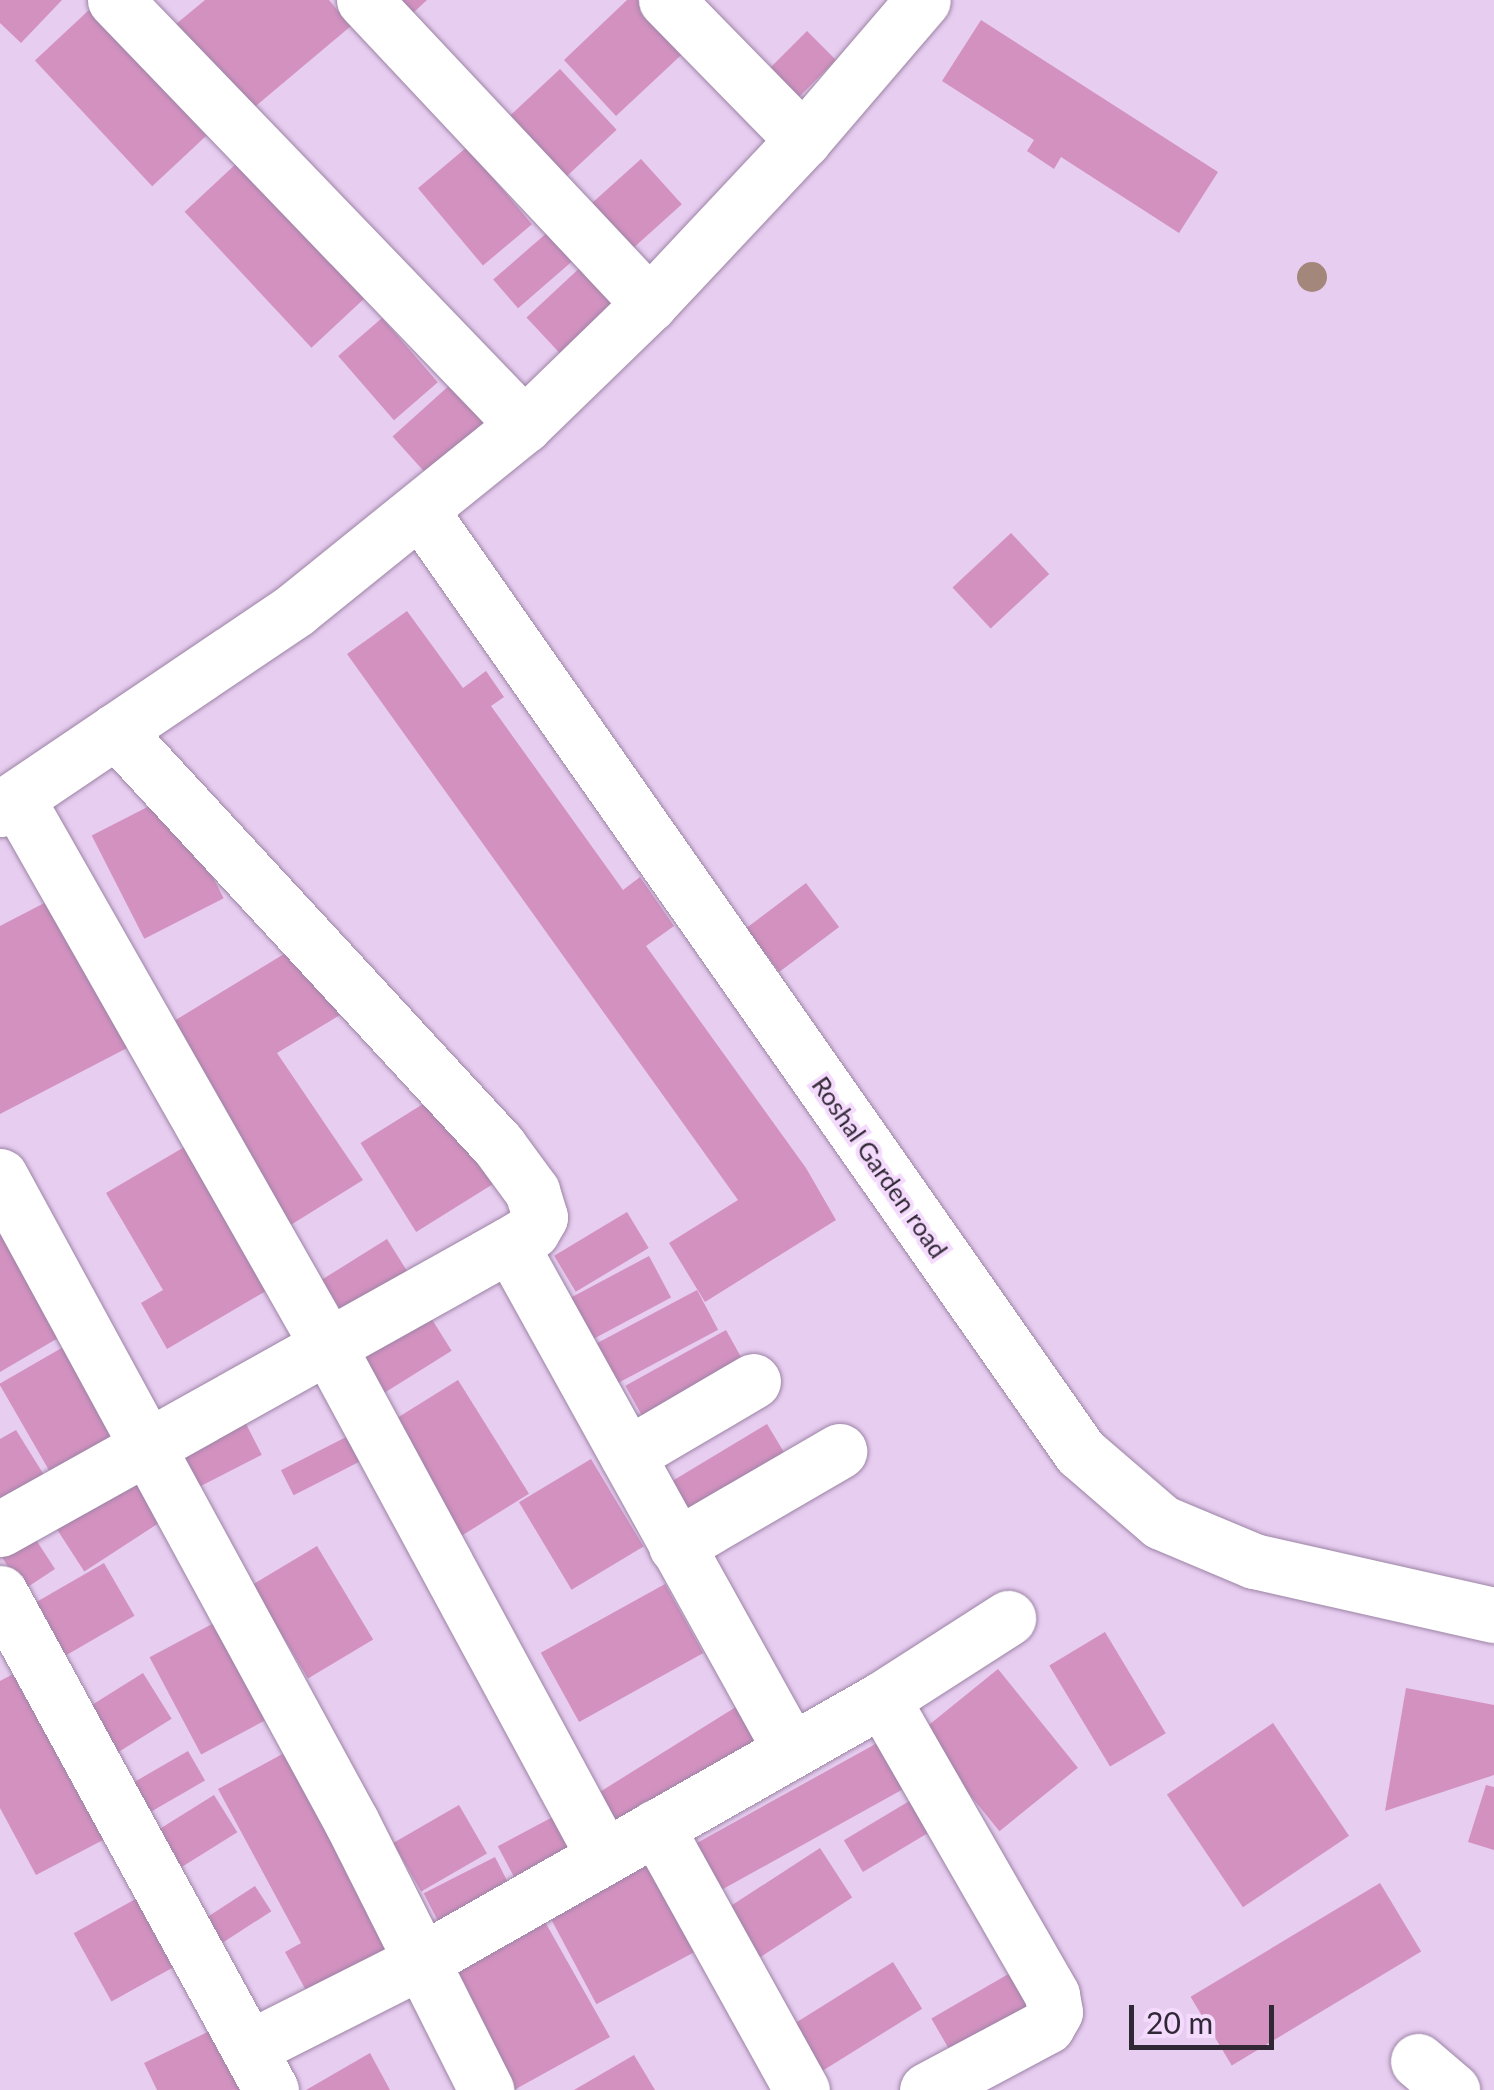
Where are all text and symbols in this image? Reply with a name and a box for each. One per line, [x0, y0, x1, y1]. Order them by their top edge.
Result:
street label: Roshal Garden road [806, 1071, 954, 1263]
scale bar [1134, 1985, 1279, 2047]
text: 20 m [1146, 2004, 1213, 2040]

